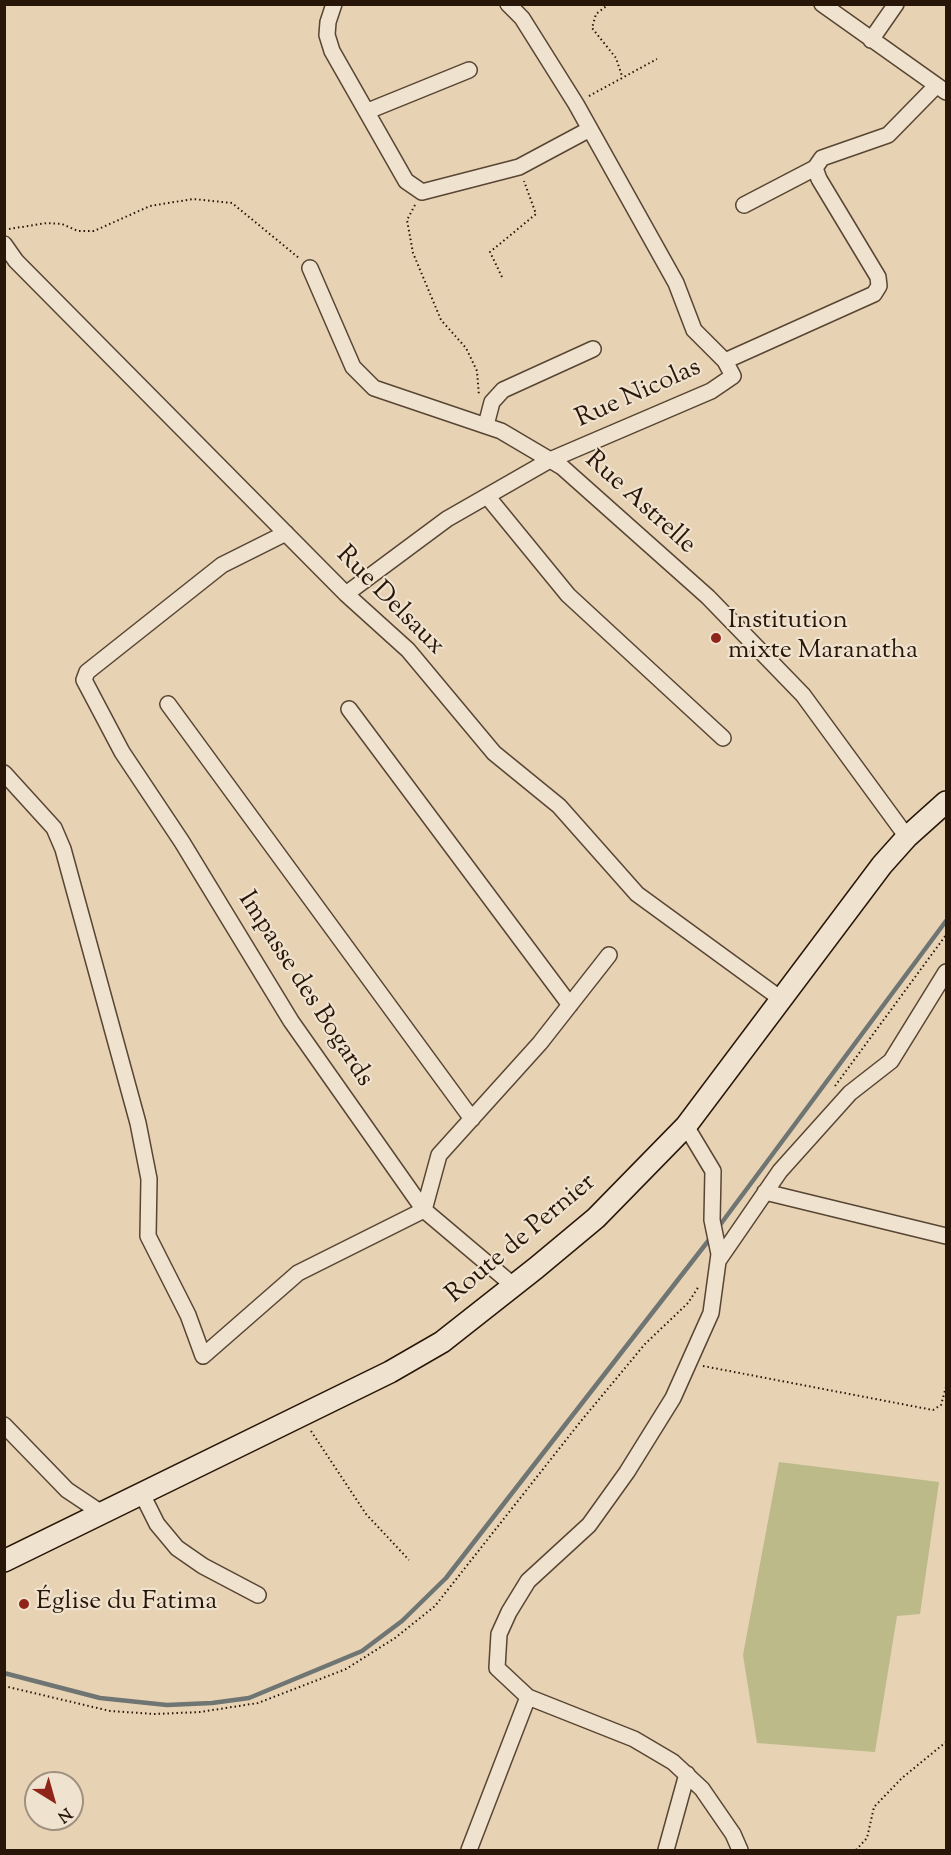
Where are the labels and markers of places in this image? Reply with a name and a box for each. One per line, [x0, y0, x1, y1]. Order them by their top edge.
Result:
place label: Institution mixte Maranatha [728, 607, 918, 668]
marker: Institution mixte Maranatha [709, 631, 723, 645]
place label: Église du Fatima [36, 1588, 217, 1620]
marker: Église du Fatima [17, 1597, 31, 1611]

